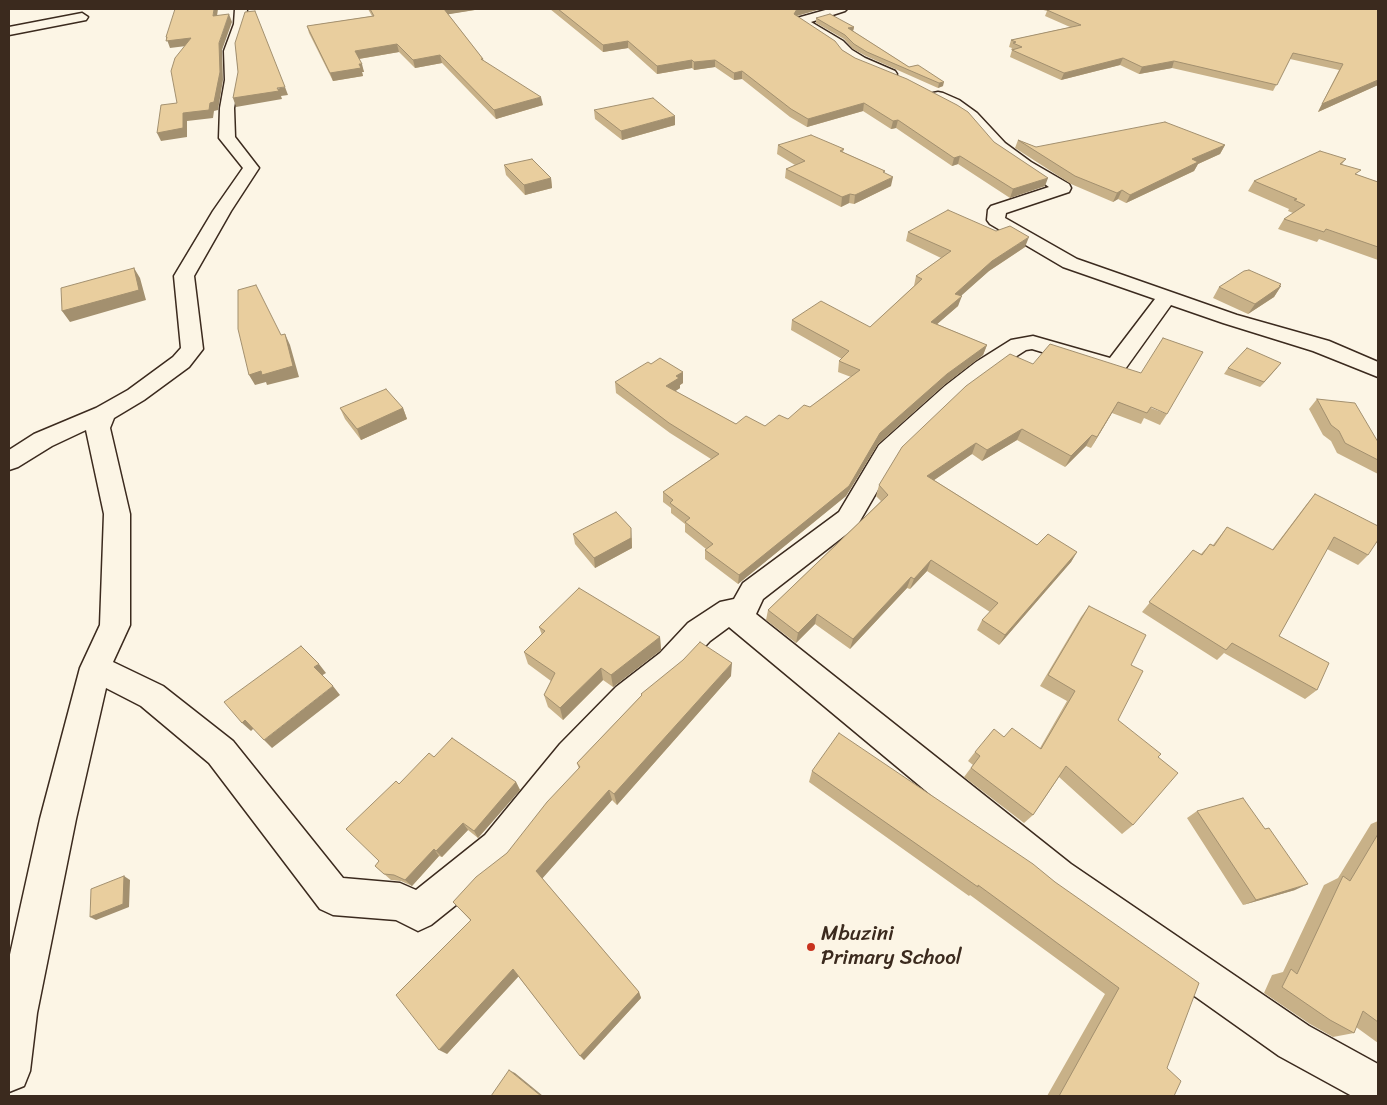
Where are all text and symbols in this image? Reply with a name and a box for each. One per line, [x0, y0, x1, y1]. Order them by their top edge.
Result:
place label: Mbuzini Primary School [821, 922, 962, 972]
marker: Mbuzini Primary School [805, 941, 817, 953]

